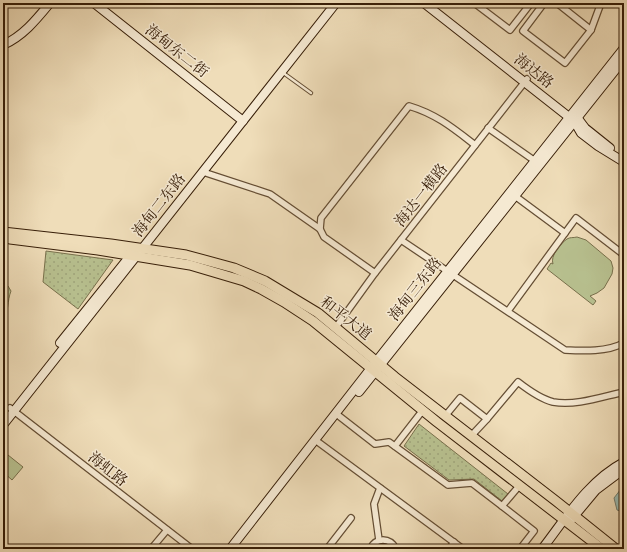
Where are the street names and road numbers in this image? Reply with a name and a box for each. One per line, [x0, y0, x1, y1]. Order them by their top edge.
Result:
street label: 海甸东二街 [141, 20, 213, 82]
street label: 海达路 [510, 49, 558, 93]
street label: 海达一横路 [390, 159, 452, 231]
street label: 海甸二东路 [128, 169, 190, 241]
street label: 海甸三东路 [384, 253, 446, 325]
street label: 和平大道 [316, 292, 376, 344]
street label: 海虹路 [84, 447, 132, 491]

